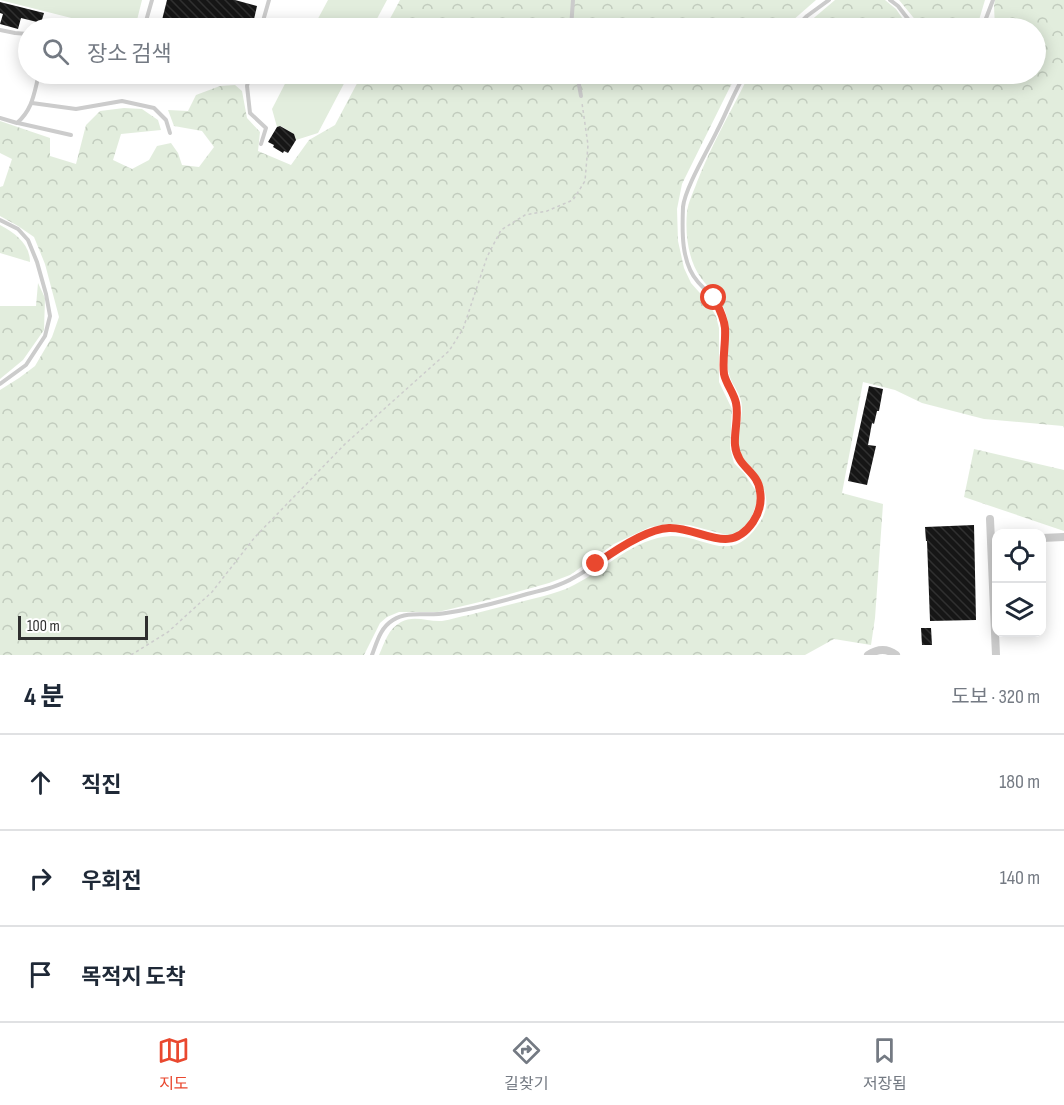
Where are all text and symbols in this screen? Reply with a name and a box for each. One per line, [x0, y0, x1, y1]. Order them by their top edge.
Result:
search box [18, 18, 1046, 84]
icon: search [39, 35, 72, 68]
text: 장소 검색 [87, 41, 171, 68]
route start [700, 284, 726, 310]
map controls [992, 529, 1046, 637]
button: locate [992, 529, 1046, 583]
route end [582, 550, 608, 576]
button: layers [992, 583, 1046, 637]
scale bar [18, 613, 148, 640]
text: 100 m [27, 617, 60, 636]
text: 4 분 [24, 682, 64, 713]
text: 도보 · 320 m [951, 685, 1040, 709]
icon: ahead [24, 766, 57, 799]
text: 180 m [999, 770, 1040, 794]
text: 직진 [81, 772, 121, 799]
icon: right [24, 862, 57, 895]
text: 140 m [1000, 866, 1040, 890]
text: 우회전 [81, 868, 142, 895]
icon: arrive [24, 958, 57, 991]
text: 목적지 도착 [81, 964, 186, 991]
tab: 지도 [157, 1034, 190, 1094]
tab: 길찾기 [504, 1034, 549, 1094]
tab: 저장됨 [863, 1034, 907, 1094]

